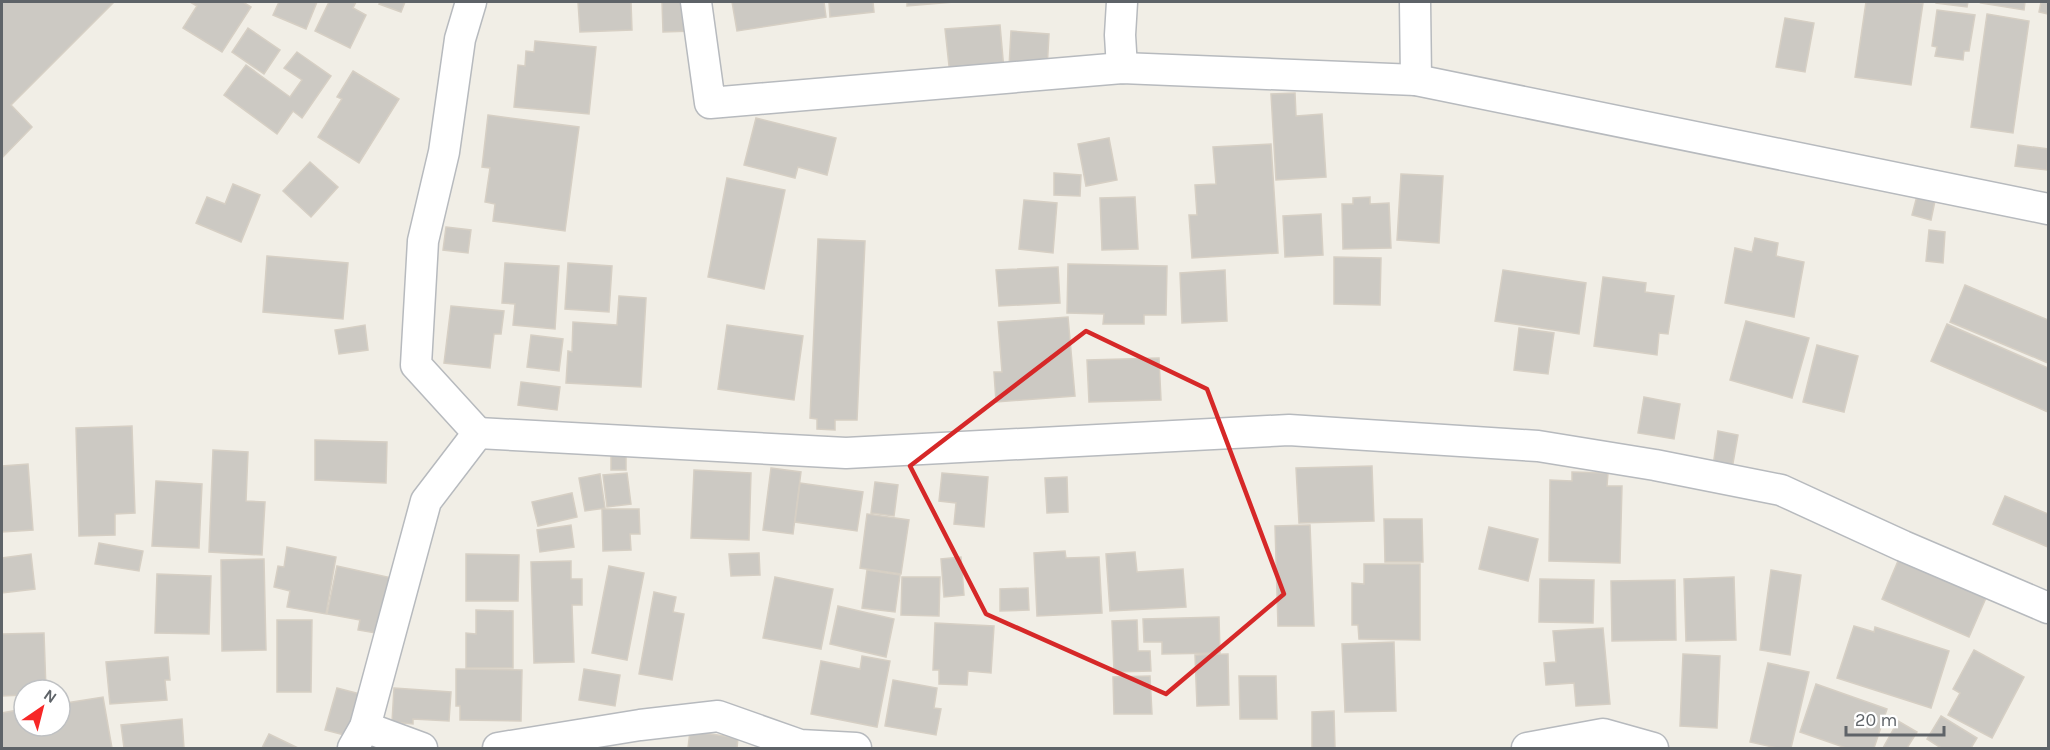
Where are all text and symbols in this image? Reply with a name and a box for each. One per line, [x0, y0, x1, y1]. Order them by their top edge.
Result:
north arrow [12, 678, 72, 738]
text: N [40, 685, 60, 707]
scale bar [1846, 699, 1944, 737]
text: 20 m [1855, 709, 1897, 731]

